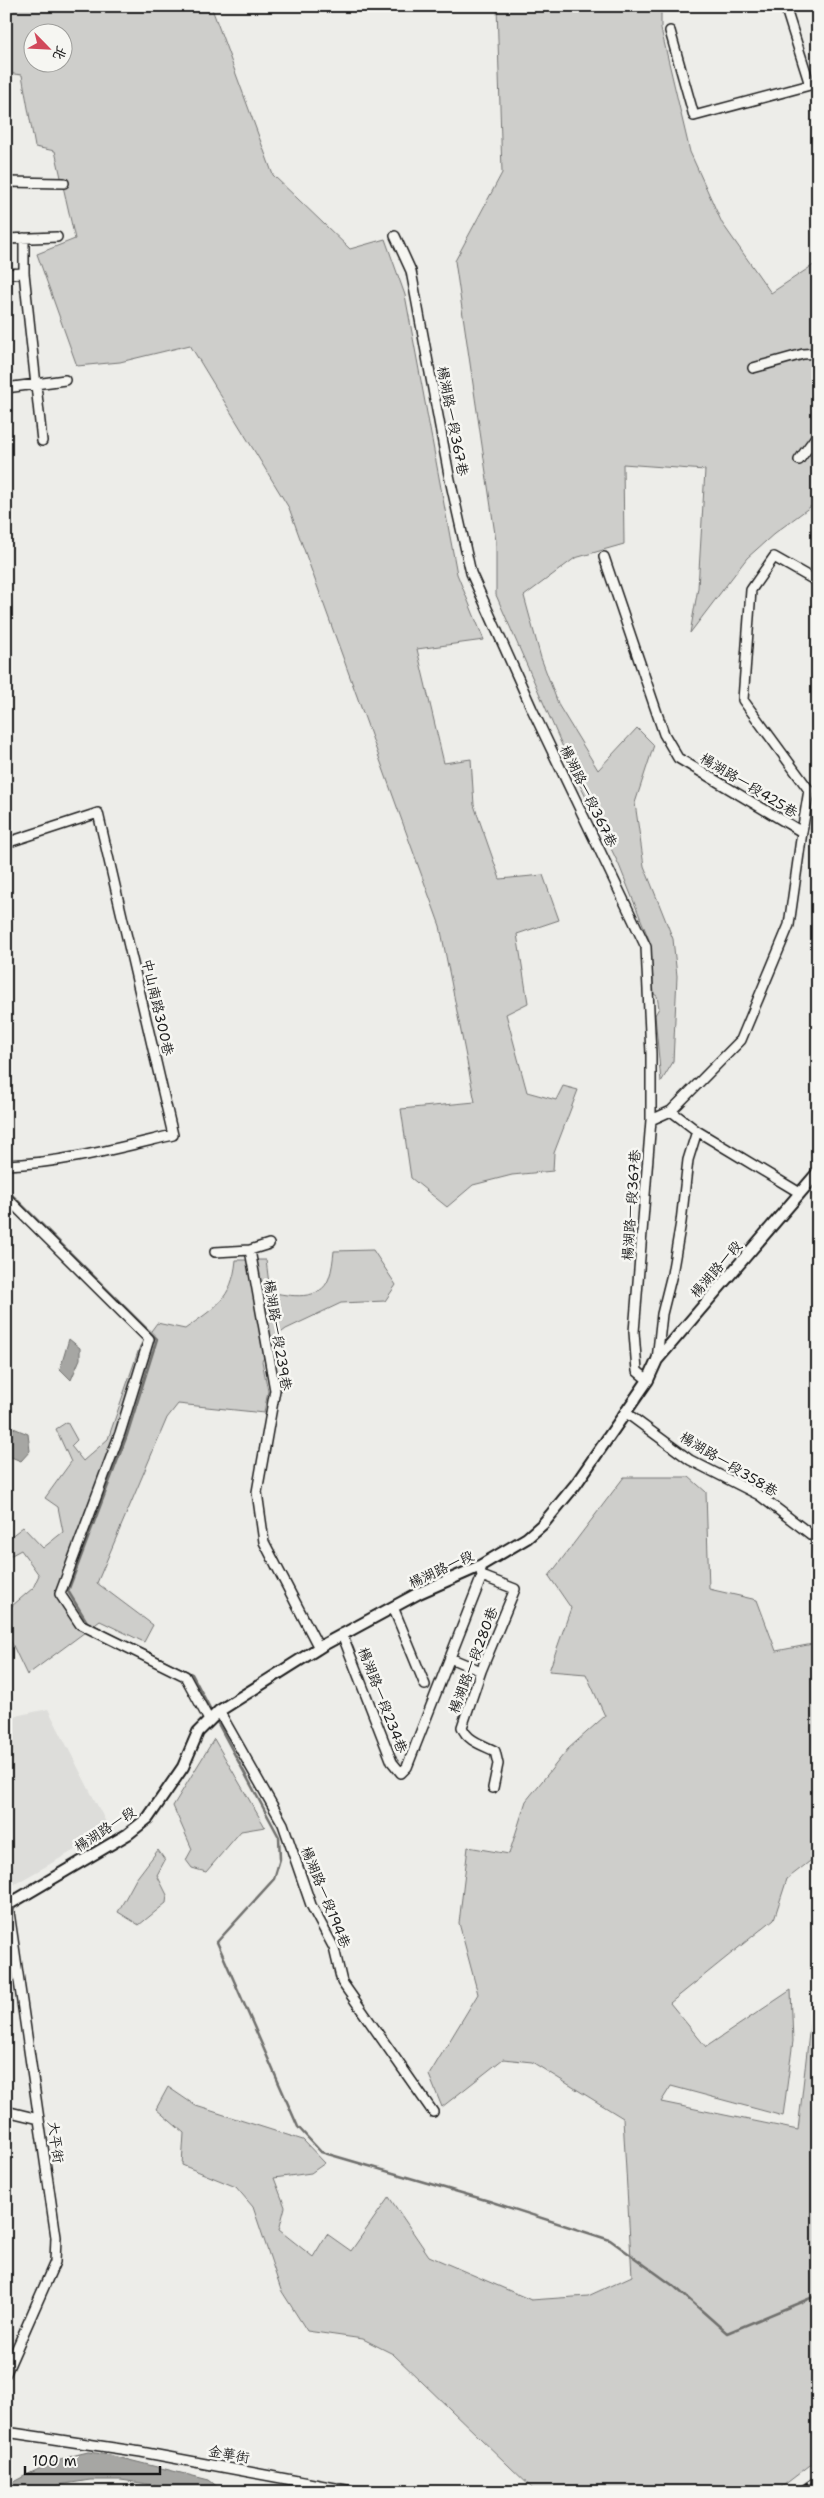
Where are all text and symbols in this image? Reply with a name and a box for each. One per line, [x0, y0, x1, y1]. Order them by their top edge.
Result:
north arrow [22, 22, 72, 72]
text: 北 [49, 43, 71, 63]
street label: 楊湖路一段367巷 [434, 365, 473, 478]
street label: 楊湖路一段367巷 [556, 742, 622, 851]
street label: 楊湖路一段425巷 [697, 749, 802, 822]
street label: 中山南路300巷 [138, 957, 178, 1058]
street label: 楊湖路一段367巷 [618, 1148, 644, 1261]
street label: 楊湖路一段 [686, 1237, 746, 1301]
street label: 楊湖路一段239巷 [260, 1278, 296, 1393]
street label: 楊湖路一段358巷 [677, 1428, 782, 1501]
street label: 楊湖路一段 [405, 1546, 477, 1592]
street label: 楊湖路一段280巷 [444, 1603, 502, 1716]
street label: 楊湖路一段234巷 [355, 1644, 412, 1757]
street label: 楊湖路一段 [71, 1802, 139, 1856]
street label: 楊湖路一段194巷 [297, 1843, 355, 1952]
street label: 大平街 [44, 2120, 68, 2164]
street label: 金華街 [207, 2441, 251, 2467]
scale bar [25, 2443, 160, 2475]
text: 100 m [32, 2451, 77, 2471]

